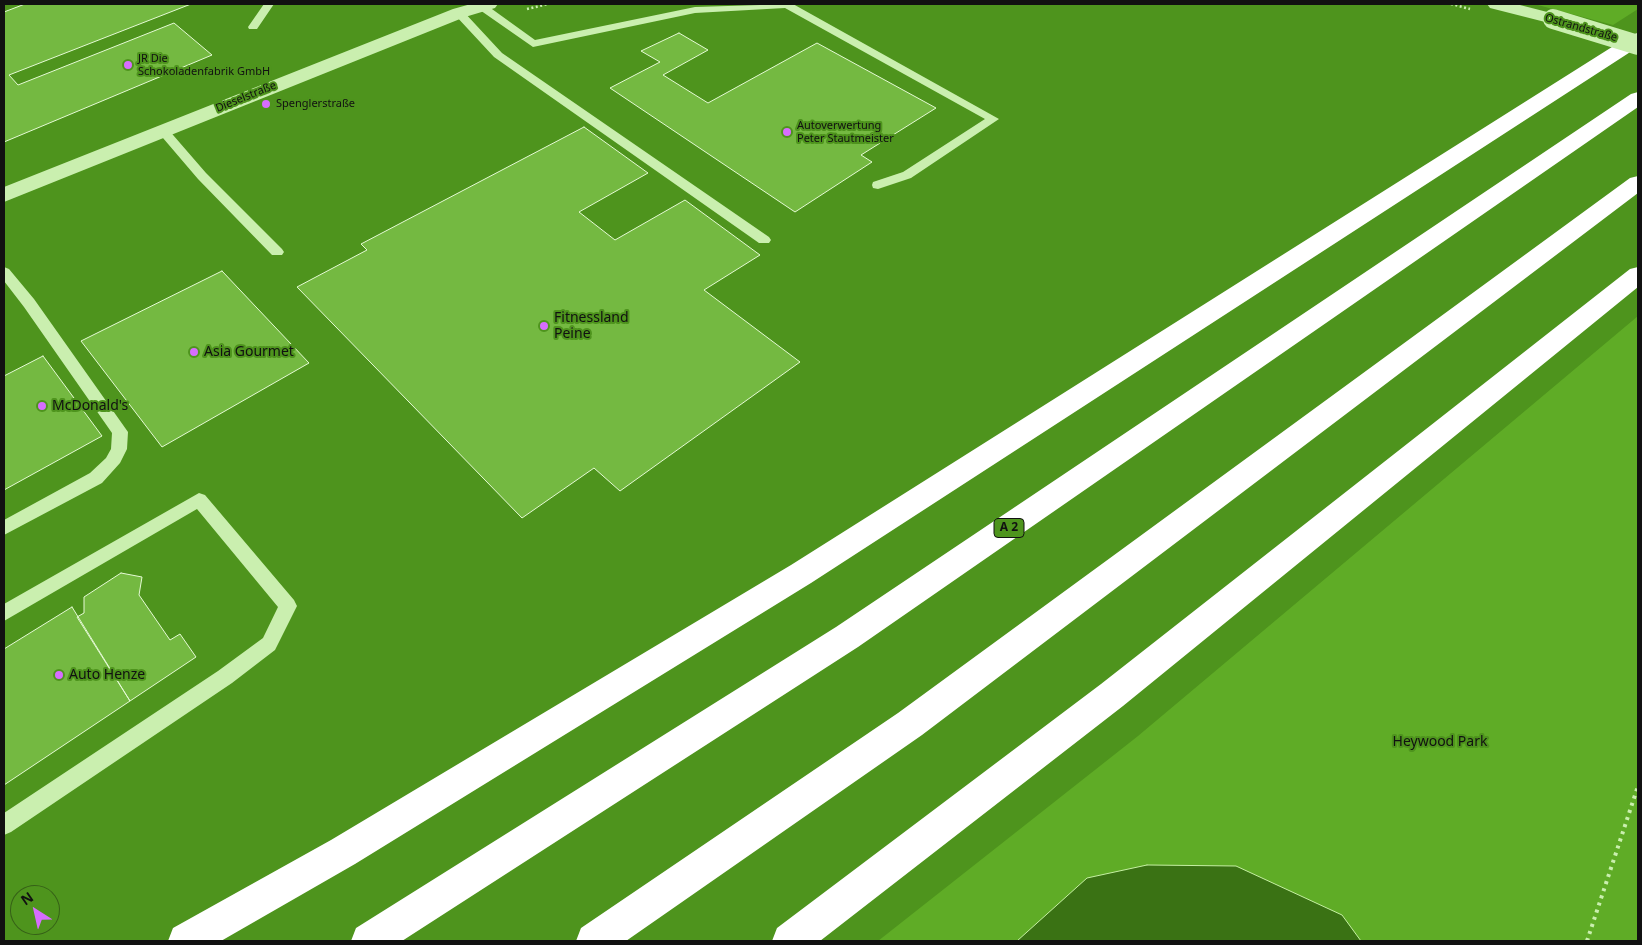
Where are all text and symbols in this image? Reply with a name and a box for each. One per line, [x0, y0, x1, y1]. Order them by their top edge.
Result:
street label: Ostrandstraße [1543, 11, 1619, 45]
place label: JR Die Schokoladenfabrik GmbH [138, 52, 270, 78]
marker: JR Die Schokoladenfabrik GmbH [122, 59, 134, 71]
street label: Dieselstraße [214, 79, 278, 115]
place label: Spenglerstraße [276, 97, 355, 111]
marker: Spenglerstraße [260, 98, 272, 110]
place label: Autoverwertung Peter Stautmeister [797, 119, 894, 145]
marker: Autoverwertung Peter Stautmeister [781, 126, 793, 138]
place label: Fitnessland Peine [554, 310, 629, 342]
marker: Fitnessland Peine [538, 320, 550, 332]
place label: Asia Gourmet [204, 344, 294, 360]
marker: Asia Gourmet [188, 346, 200, 358]
place label: McDonald's [52, 398, 128, 414]
marker: McDonald's [36, 400, 48, 412]
road number: A 2 [994, 518, 1024, 538]
place label: Auto Henze [69, 667, 145, 683]
marker: Auto Henze [53, 669, 65, 681]
park label: Heywood Park [1393, 734, 1487, 750]
north arrow [10, 885, 60, 935]
text: N [17, 887, 37, 909]

